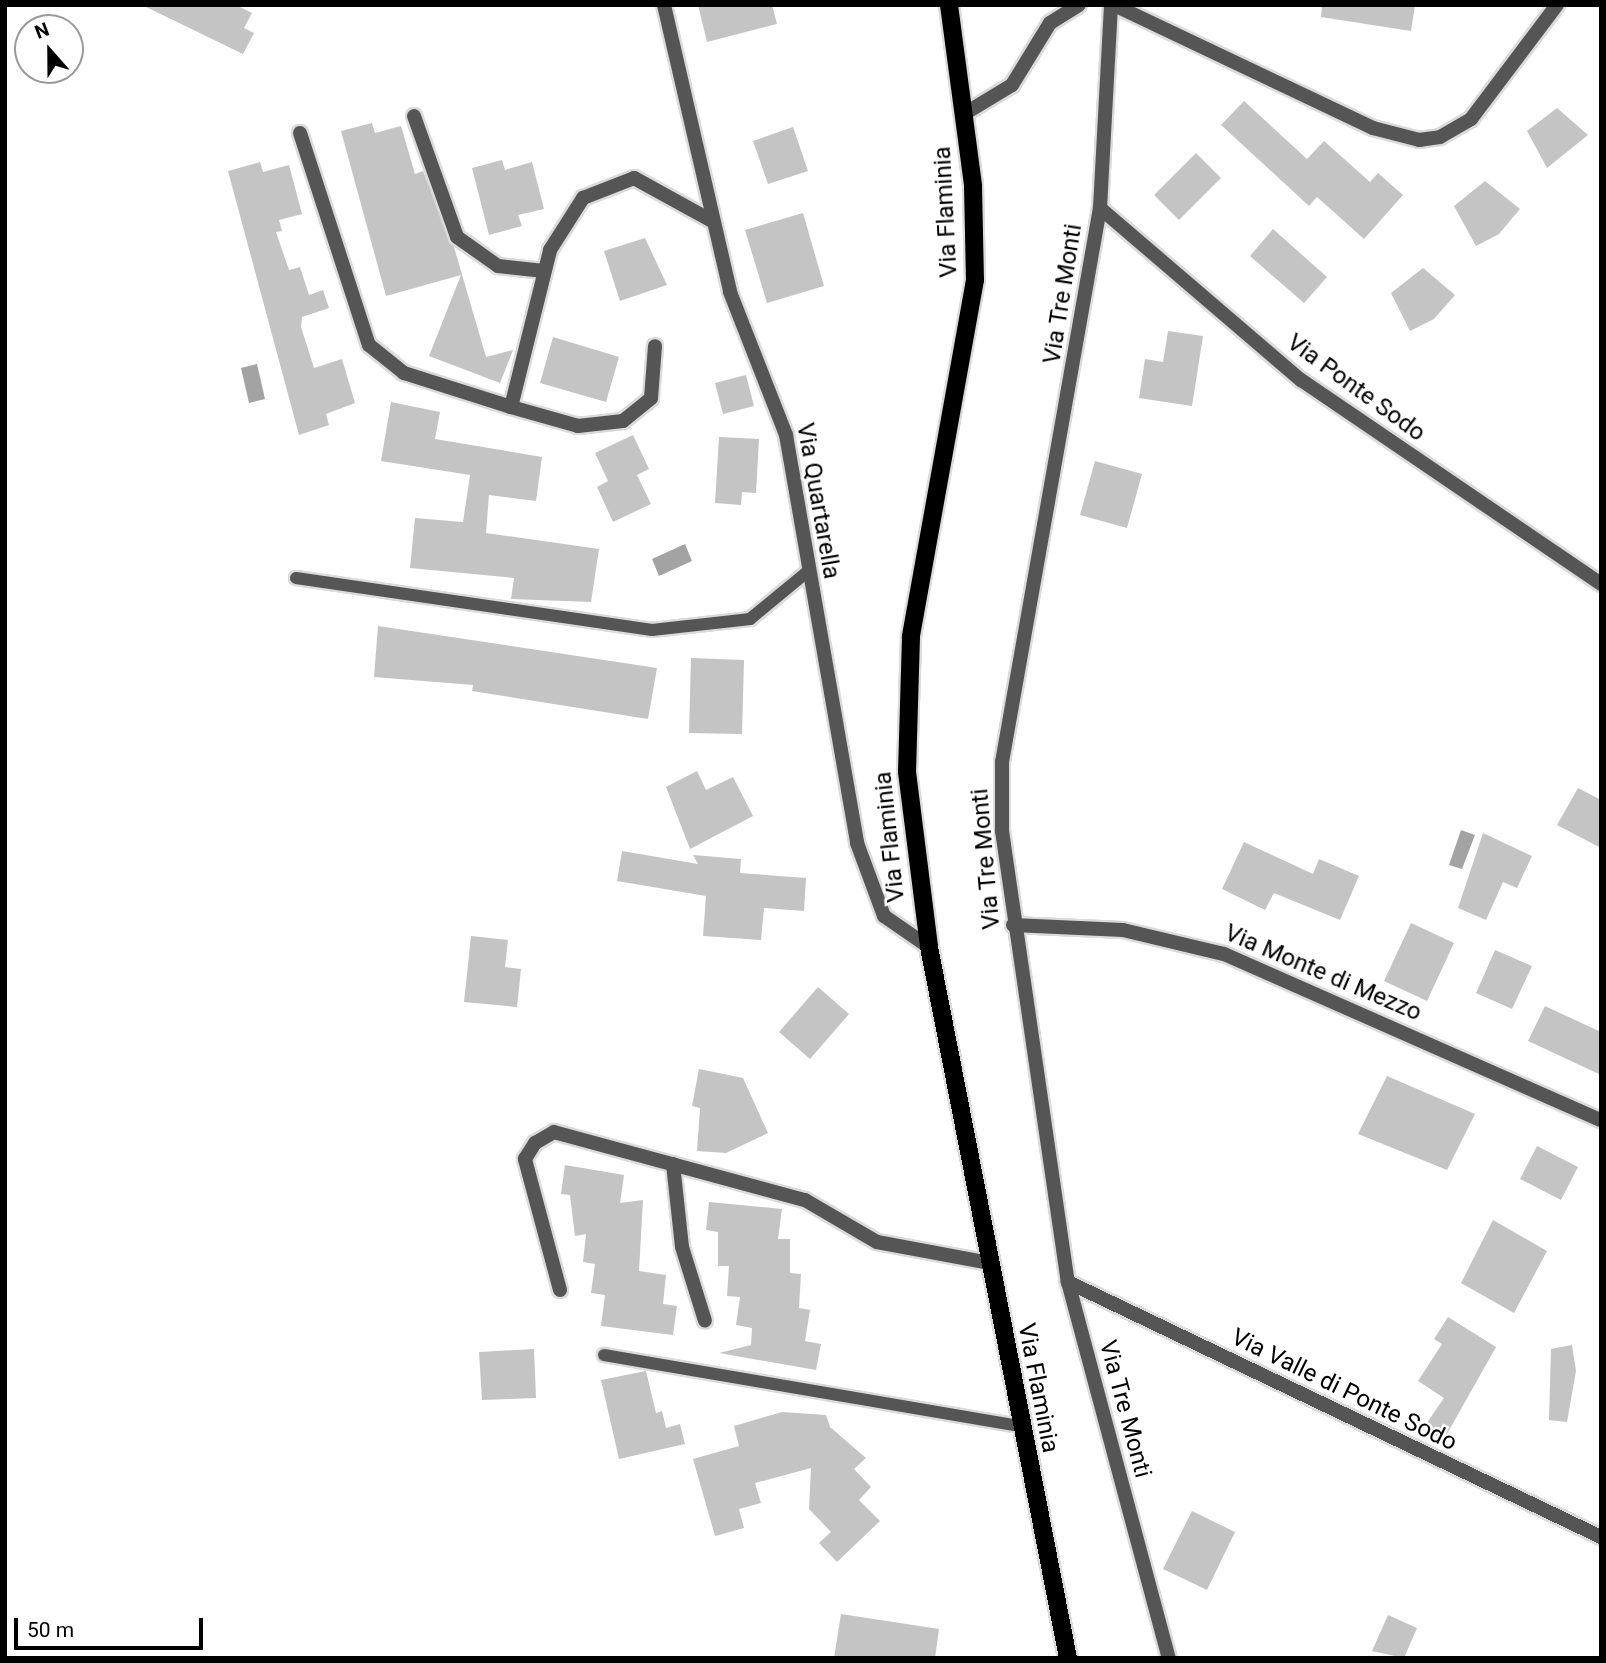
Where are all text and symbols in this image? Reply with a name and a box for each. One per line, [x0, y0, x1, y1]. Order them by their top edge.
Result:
north arrow [14, 14, 84, 84]
text: N [32, 18, 52, 44]
street label: Via Flaminia [928, 146, 964, 278]
street label: Via Tre Monti [1038, 222, 1088, 366]
street label: Via Ponte Sodo [1281, 328, 1431, 448]
street label: Via Quartarella [790, 421, 846, 581]
street label: Via Flaminia [869, 770, 911, 904]
street label: Via Tre Monti [965, 787, 1007, 931]
street label: Via Monte di Mezzo [1220, 919, 1426, 1027]
street label: Via Flaminia [1011, 1321, 1065, 1455]
street label: Via Valle di Ponte Sodo [1227, 1323, 1461, 1457]
street label: Via Tre Monti [1093, 1337, 1157, 1481]
scale bar [18, 1604, 206, 1648]
text: 50 m [27, 1618, 74, 1642]

